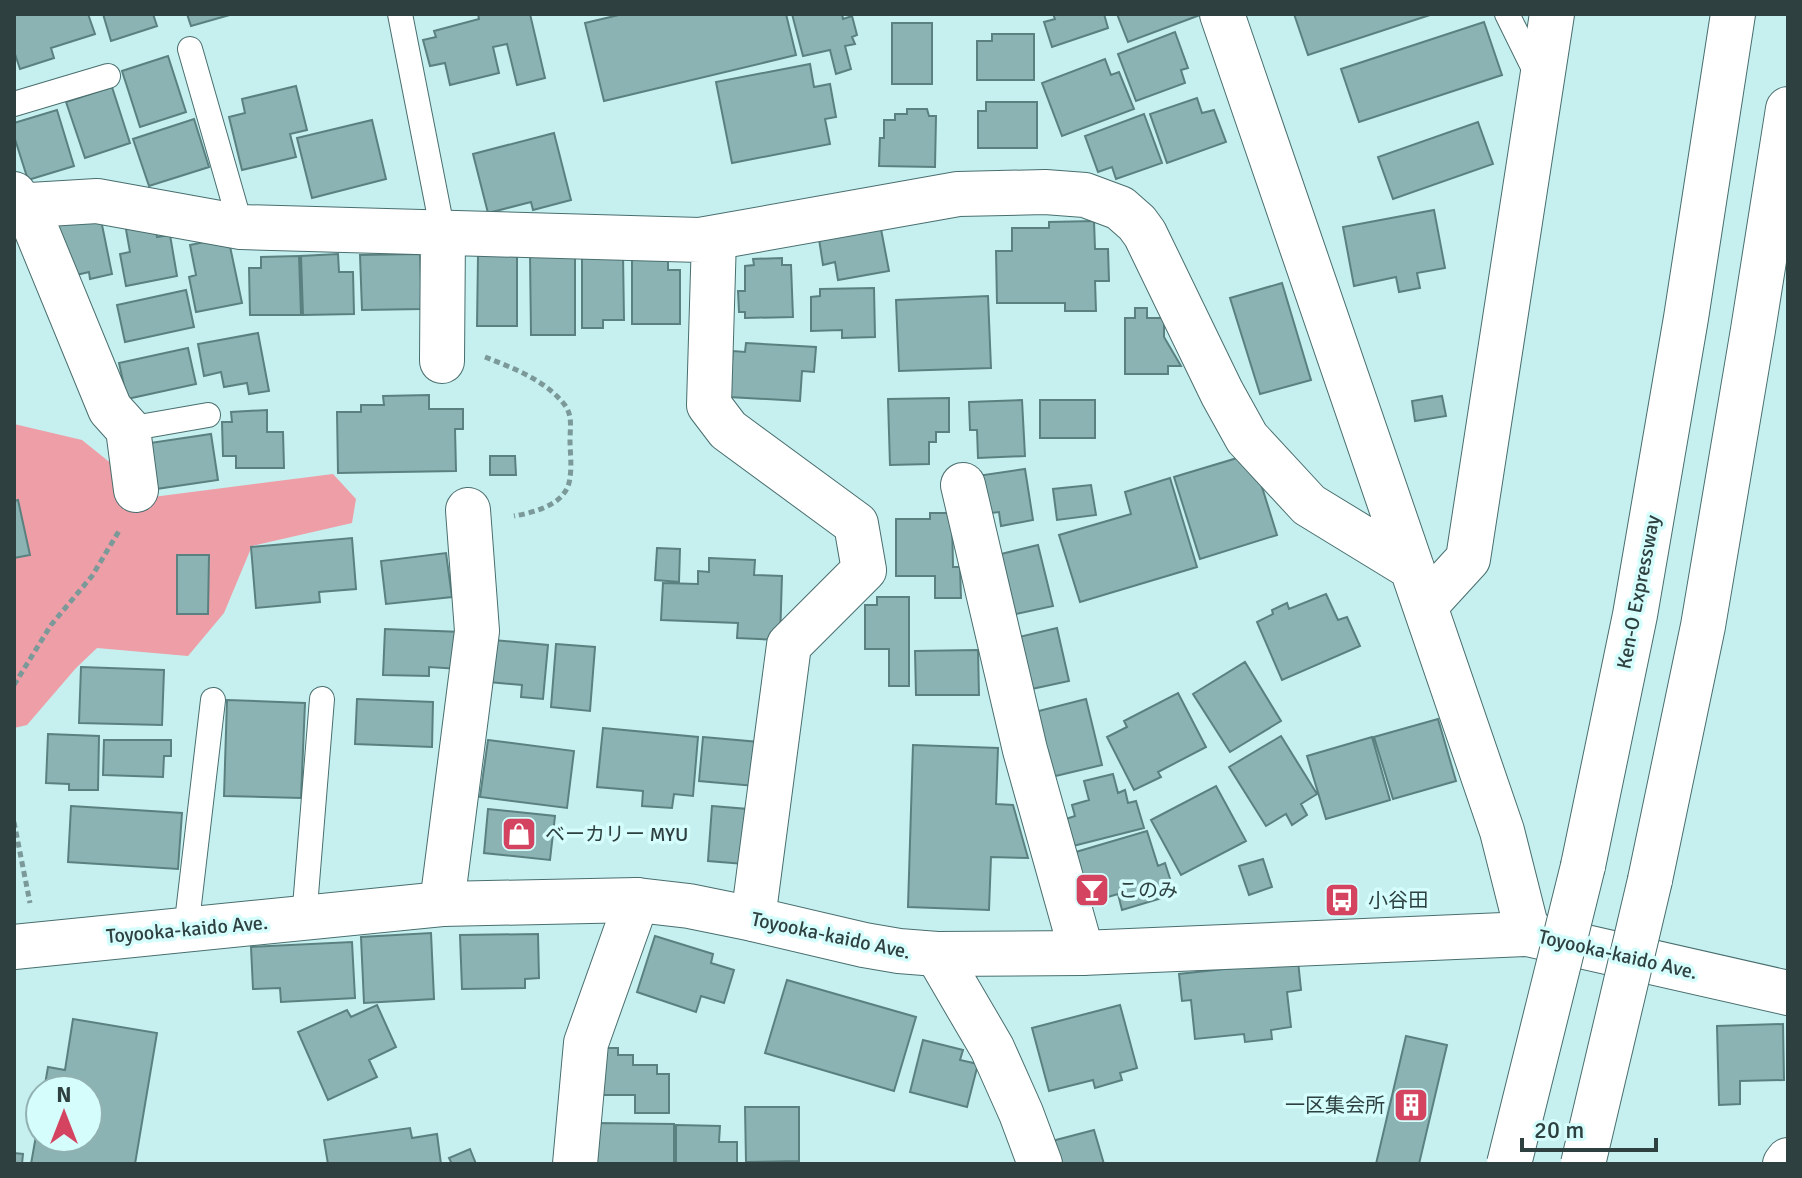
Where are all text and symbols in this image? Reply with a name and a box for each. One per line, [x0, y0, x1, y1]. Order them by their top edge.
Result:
street label: Ken-O Expressway [1611, 512, 1666, 671]
shop icon: ベーカリー MYU [500, 815, 538, 853]
place label: ベーカリー MYU [545, 822, 688, 847]
bar icon: このみ [1073, 871, 1111, 909]
place label: このみ [1118, 878, 1178, 903]
bus stop icon: 小谷田 [1323, 881, 1361, 919]
place label: 小谷田 [1368, 888, 1428, 913]
street label: Toyooka-kaido Ave. [749, 906, 913, 965]
street label: Toyooka-kaido Ave. [105, 910, 269, 949]
street label: Toyooka-kaido Ave. [1536, 924, 1700, 985]
north arrow [24, 1074, 104, 1154]
text: N [56, 1081, 72, 1108]
building icon: 一区集会所 [1392, 1086, 1430, 1124]
place label: 一区集会所 [1285, 1093, 1385, 1118]
scale bar [1522, 1102, 1656, 1152]
text: 20 m [1534, 1115, 1584, 1145]

